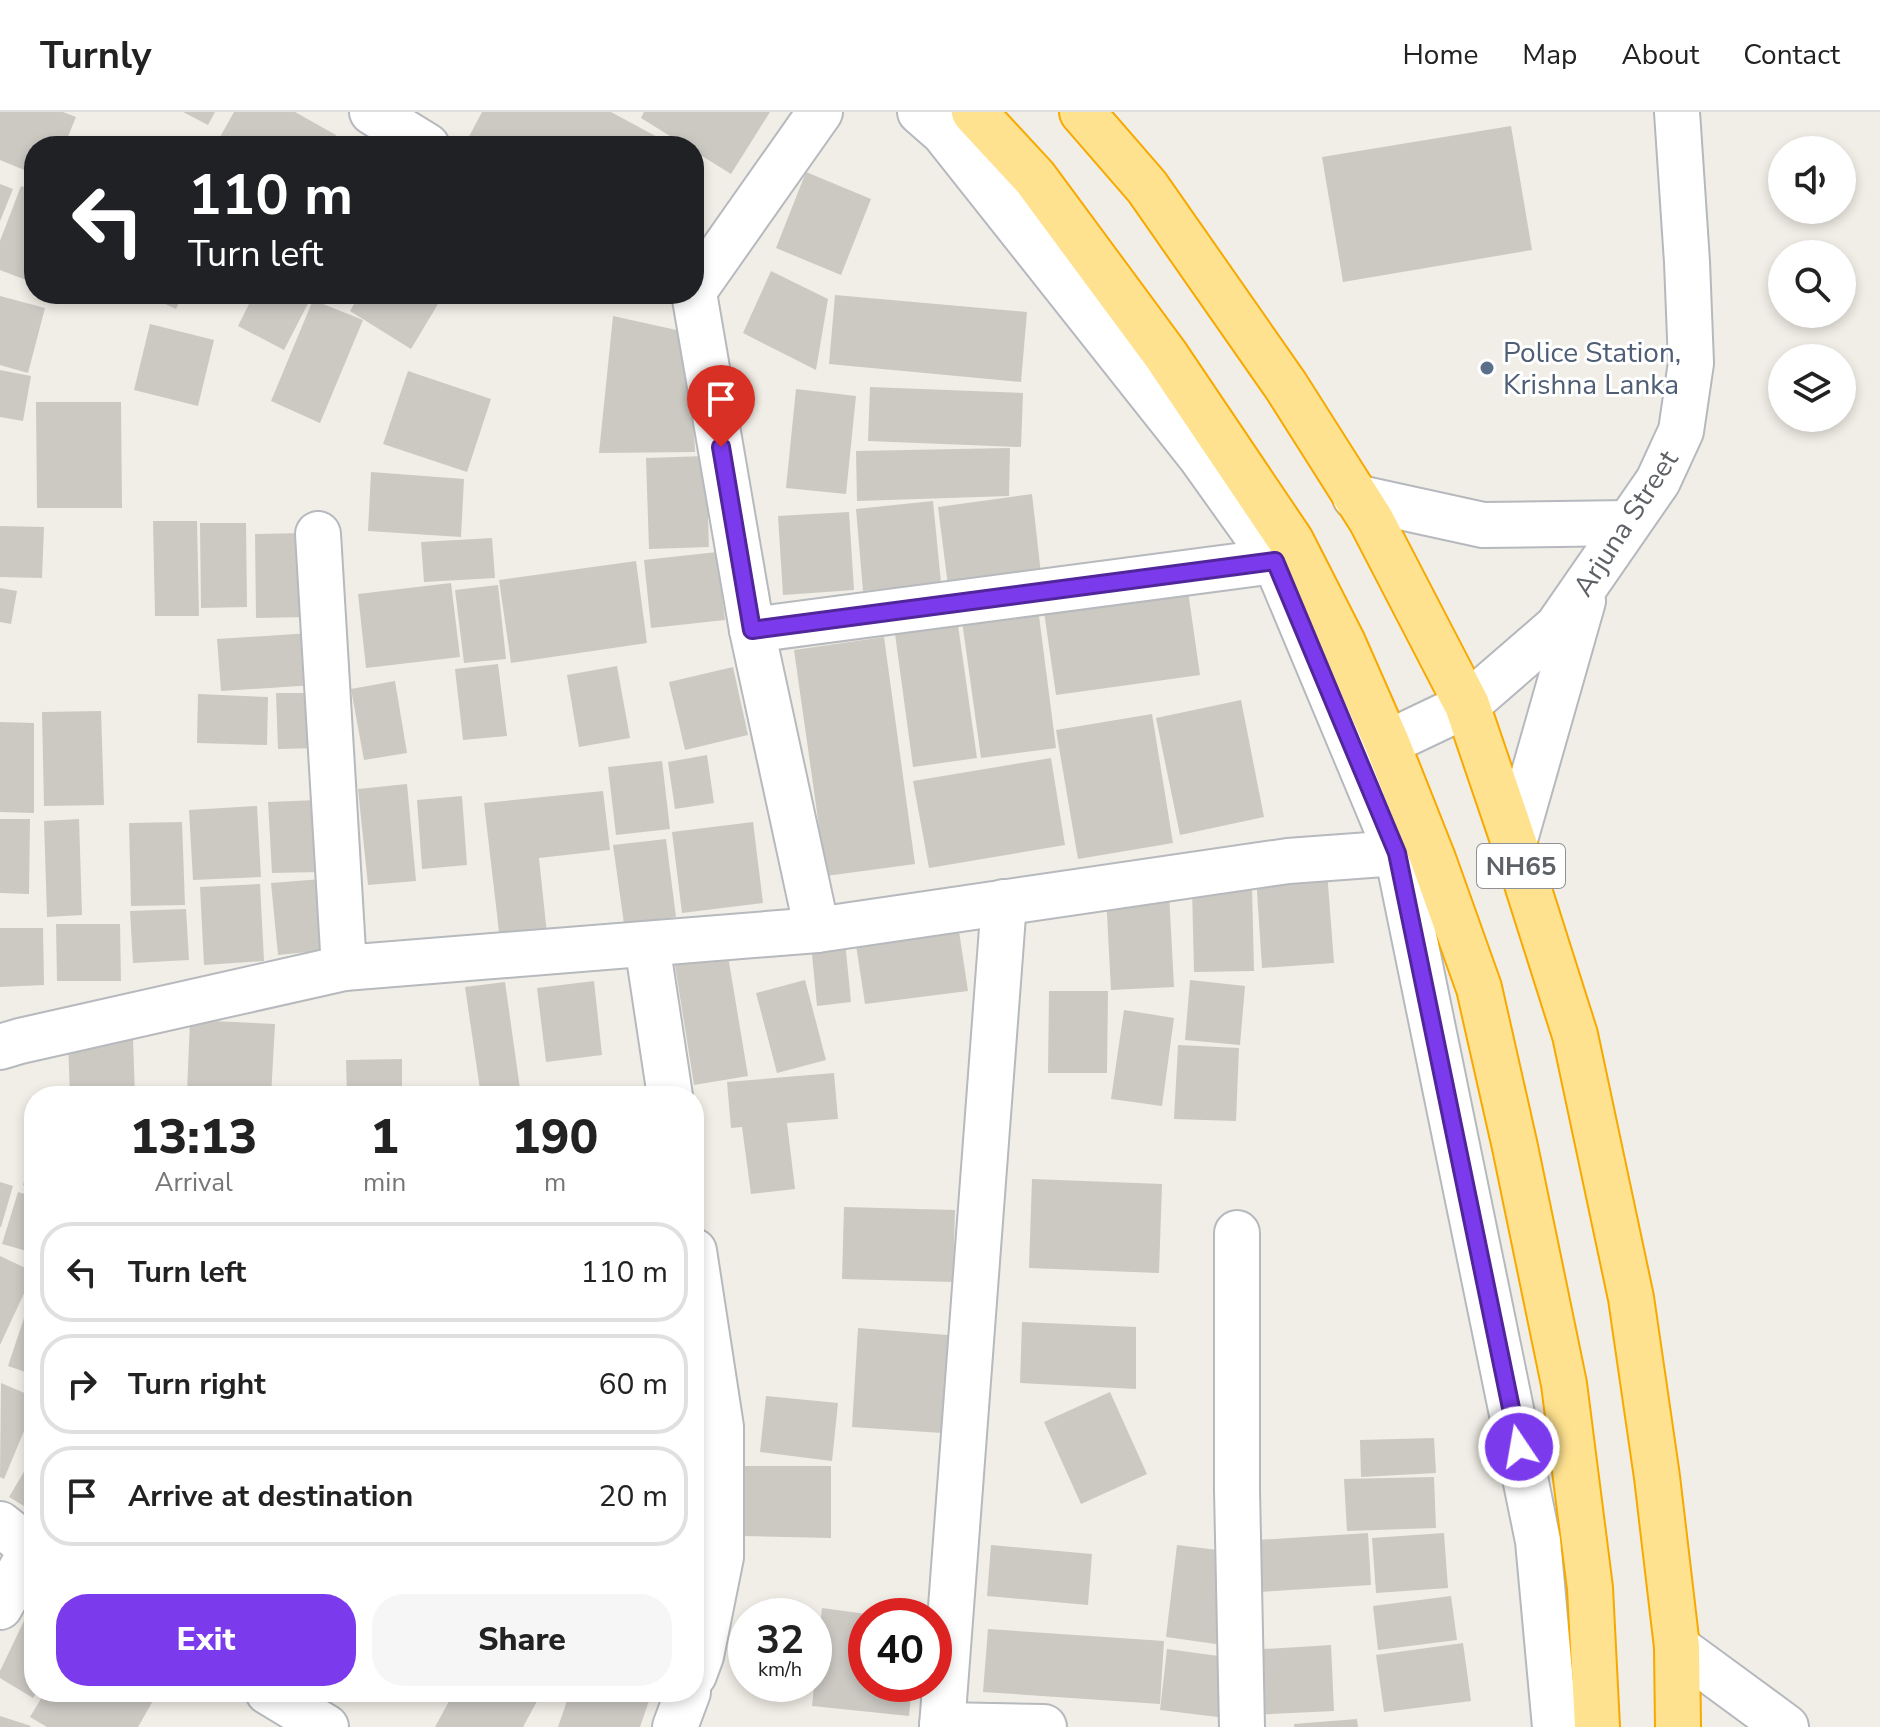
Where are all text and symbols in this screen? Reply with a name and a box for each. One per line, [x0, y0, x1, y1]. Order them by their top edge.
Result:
text: Turnly [40, 30, 152, 81]
text: Home [1403, 36, 1478, 74]
text: Map [1522, 36, 1577, 74]
text: About [1621, 36, 1699, 74]
text: Contact [1743, 36, 1840, 74]
map controls [1768, 136, 1856, 432]
button: sound [1768, 136, 1856, 224]
text: 110 m [188, 157, 353, 234]
icon: left [56, 168, 160, 272]
text: Turn left [188, 230, 323, 279]
button: search [1768, 240, 1856, 328]
place label: Police Station, Krishna Lanka [1503, 334, 1681, 404]
button: layers [1768, 344, 1856, 432]
marker: Police Station, Krishna Lanka [1478, 359, 1496, 377]
pin [687, 365, 755, 447]
icon: arrive [699, 377, 743, 421]
street label: Arjuna Street [1564, 443, 1687, 604]
road number: NH65 [1477, 844, 1565, 888]
text: 13:13 [130, 1104, 257, 1170]
text: 1 [370, 1104, 399, 1170]
text: 190 [512, 1104, 598, 1170]
text: Arrival [154, 1165, 233, 1200]
text: min [363, 1165, 406, 1200]
text: m [544, 1165, 566, 1200]
icon: left [60, 1250, 104, 1294]
text: Turn left [128, 1252, 246, 1293]
text: 110 m [581, 1252, 668, 1293]
icon: right [60, 1362, 104, 1406]
text: Turn right [128, 1364, 266, 1405]
text: 60 m [599, 1364, 668, 1405]
position arrow [1477, 1405, 1561, 1489]
icon: arrive [60, 1474, 104, 1518]
text: Arrive at destination [128, 1476, 413, 1517]
text: 20 m [599, 1476, 668, 1517]
button: Exit [56, 1594, 356, 1686]
button: Share [372, 1594, 672, 1686]
speed limit sign: 40 [848, 1598, 952, 1702]
text: 32 [756, 1613, 804, 1667]
text: km/h [758, 1656, 802, 1683]

